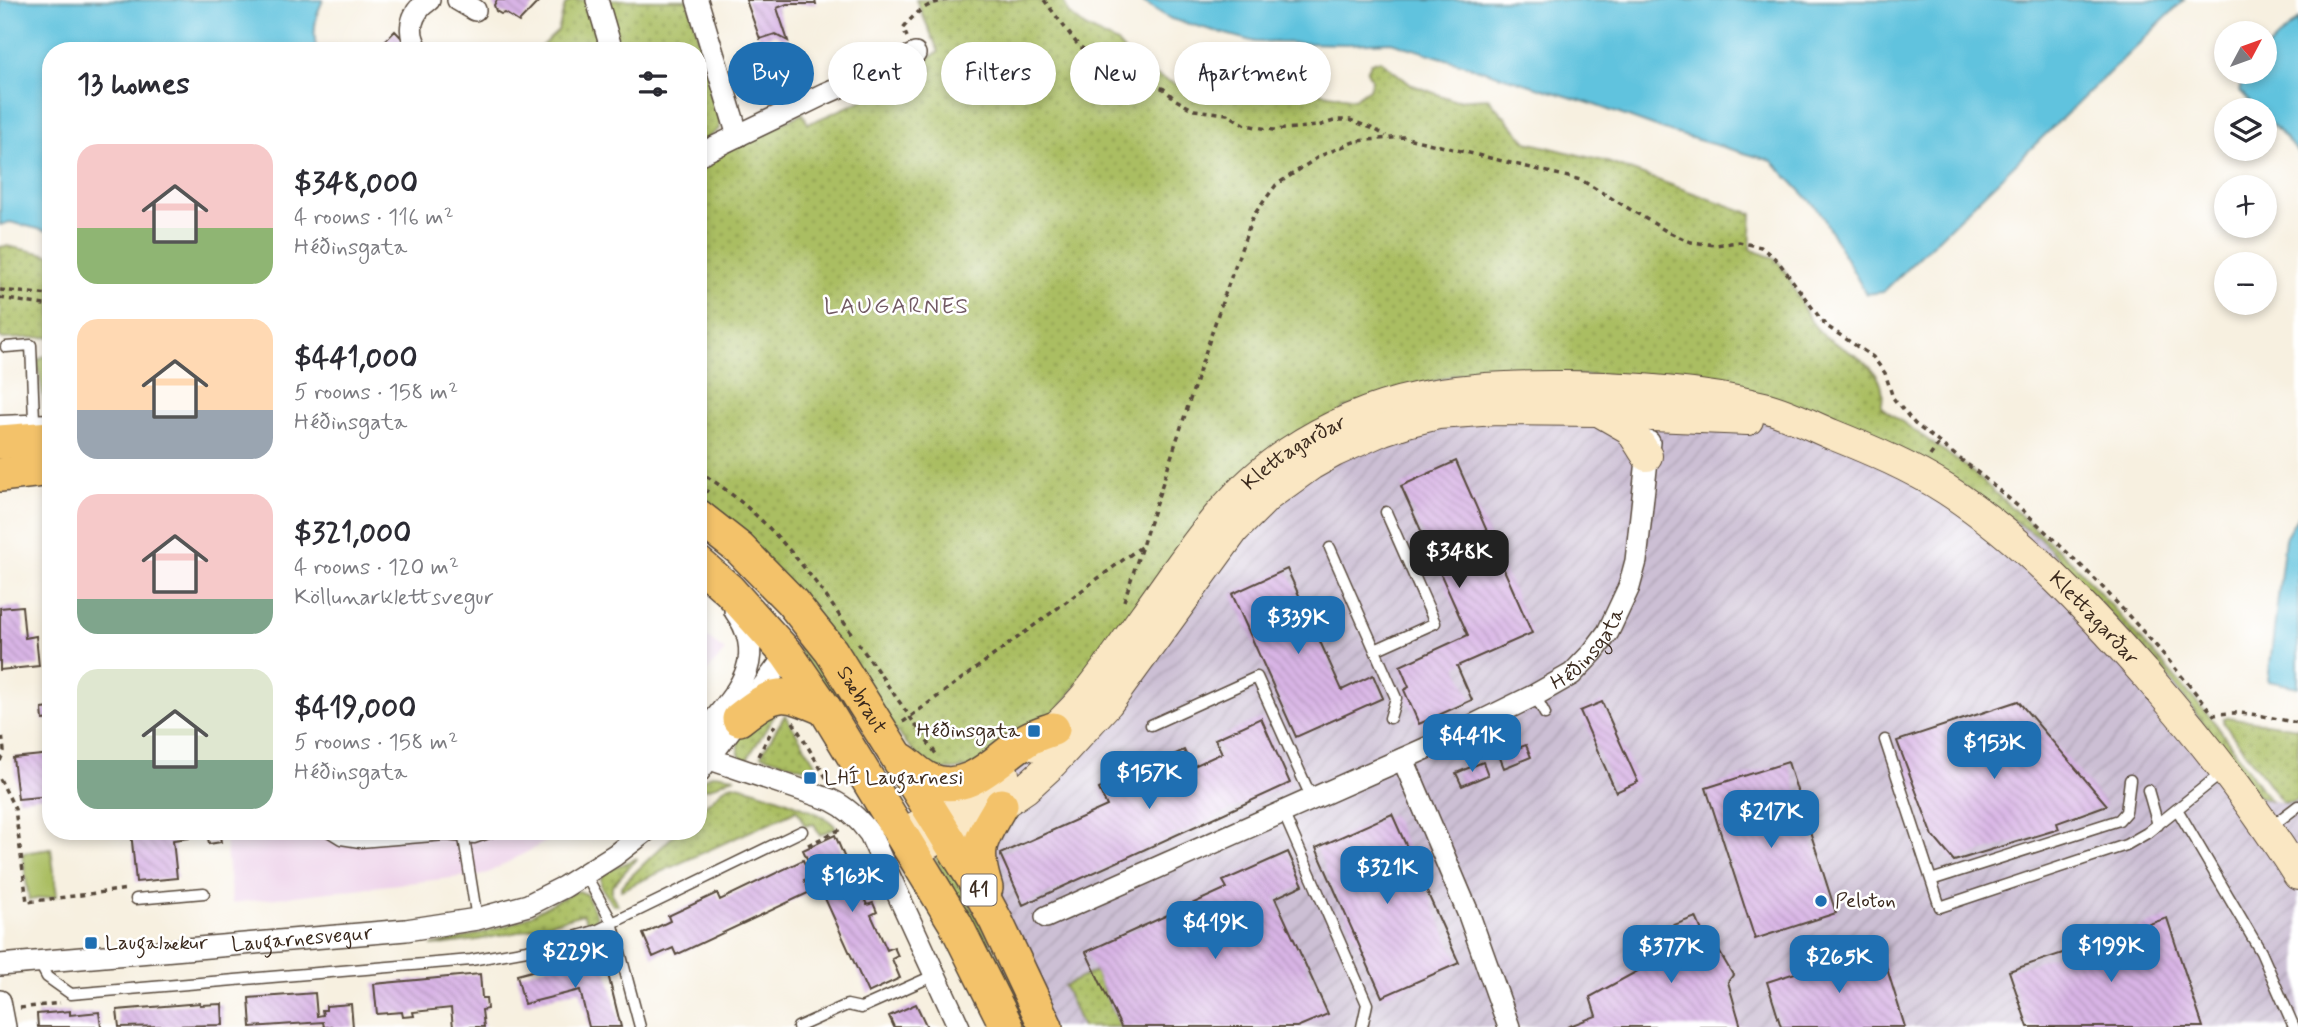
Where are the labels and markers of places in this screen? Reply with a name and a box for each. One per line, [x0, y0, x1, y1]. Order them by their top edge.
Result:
pin: $348K [1410, 530, 1508, 590]
pin: $339K [1249, 596, 1347, 656]
pin: $441K [1423, 714, 1521, 774]
place label: Héðinsgata [917, 717, 1020, 746]
pin: $153K [1945, 722, 2043, 781]
marker: Héðinsgata [1026, 723, 1042, 739]
pin: $157K [1100, 752, 1198, 811]
place label: LHÍ Laugarnesi [824, 764, 963, 794]
marker: LHÍ Laugarnesi [802, 770, 818, 786]
pin: $217K [1722, 790, 1820, 850]
pin: $321K [1338, 846, 1436, 906]
pin: $163K [803, 855, 901, 914]
place label: Peloton [1835, 887, 1896, 915]
marker: Peloton [1813, 893, 1829, 909]
pin: $419K [1166, 902, 1264, 961]
pin: $199K [2062, 925, 2160, 984]
pin: $377K [1622, 926, 1720, 985]
place label: Laugalækur [105, 929, 208, 959]
pin: $229K [526, 930, 624, 990]
marker: Laugalækur [83, 935, 99, 951]
pin: $265K [1790, 936, 1888, 995]

